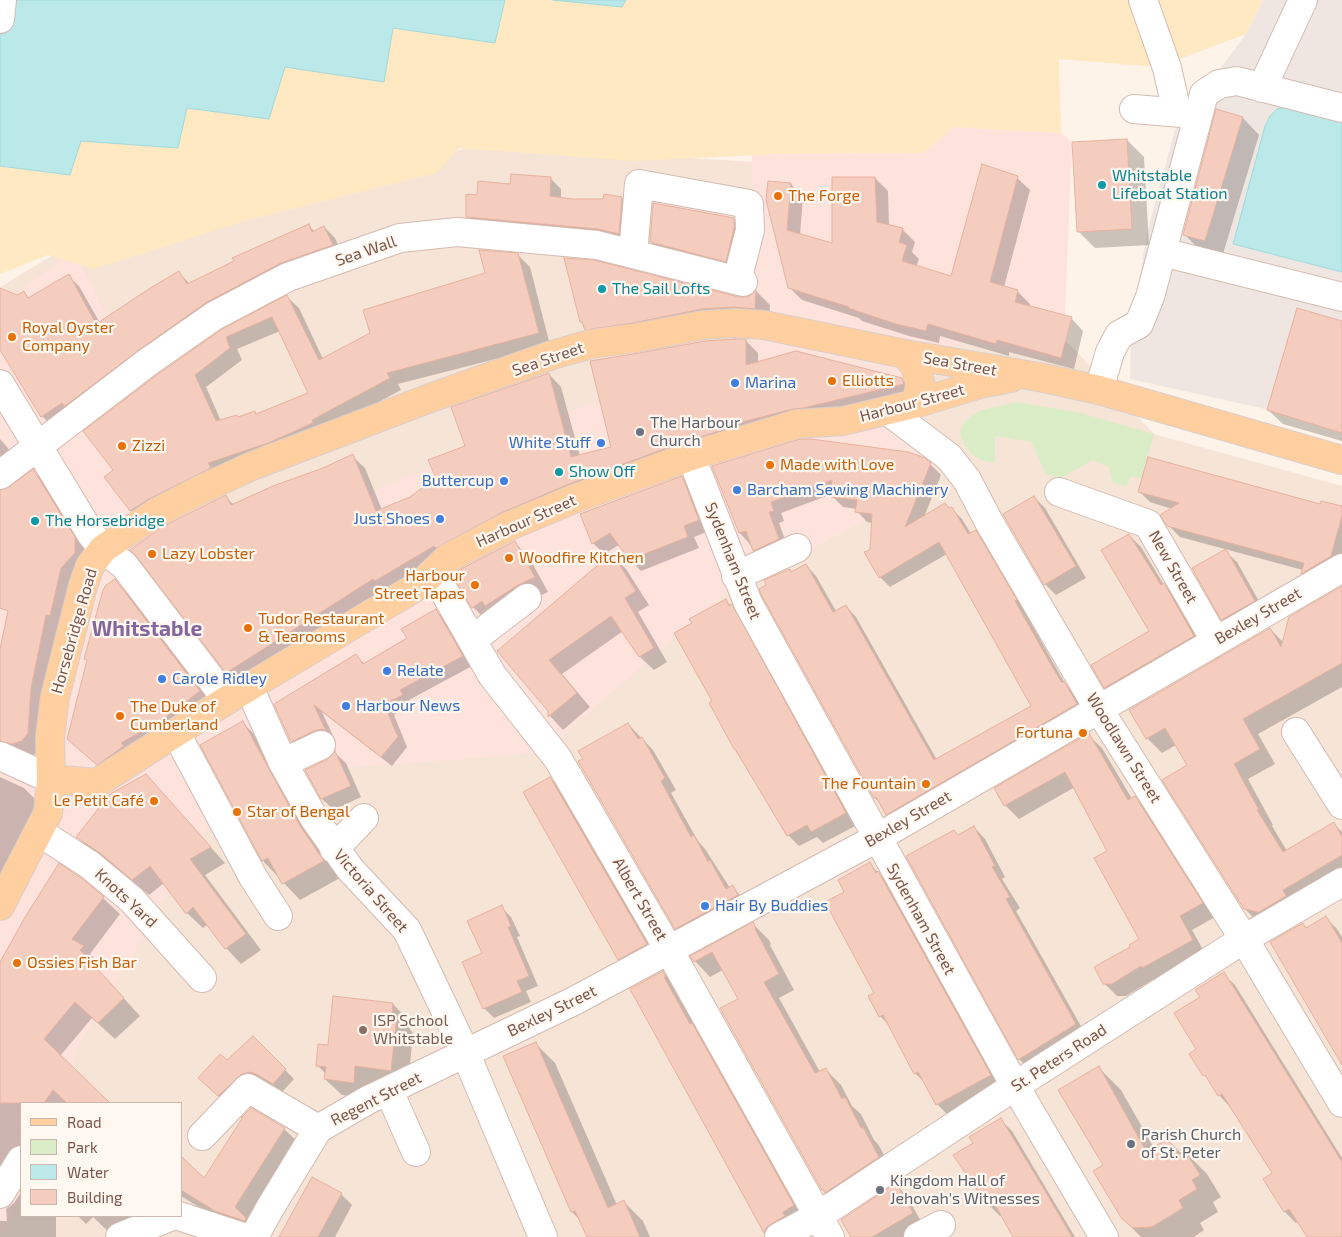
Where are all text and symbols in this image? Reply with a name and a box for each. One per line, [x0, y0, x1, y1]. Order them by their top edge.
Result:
place label: Whitstable Lifeboat Station [1112, 166, 1228, 204]
marker: Whitstable Lifeboat Station [1096, 179, 1108, 191]
place label: The Forge [788, 186, 860, 206]
marker: The Forge [772, 190, 784, 202]
street label: Sea Wall [333, 232, 399, 270]
place label: The Sail Lofts [612, 279, 710, 299]
marker: The Sail Lofts [596, 283, 608, 295]
place label: Royal Oyster Company [22, 318, 115, 356]
marker: Royal Oyster Company [6, 331, 18, 343]
street label: Sea Street [510, 338, 586, 380]
street label: Sea Street [922, 348, 998, 380]
place label: Elliotts [842, 371, 894, 391]
place label: Marina [745, 373, 796, 393]
marker: Elliotts [826, 375, 838, 387]
marker: Marina [729, 377, 741, 389]
street label: Harbour Street [858, 380, 966, 426]
place label: The Harbour Church [650, 413, 740, 451]
marker: The Harbour Church [634, 426, 646, 438]
place label: White Stuff [509, 433, 591, 453]
place label: Zizzi [132, 436, 165, 456]
marker: White Stuff [595, 437, 607, 449]
marker: Zizzi [116, 440, 128, 452]
place label: Made with Love [780, 455, 894, 475]
marker: Made with Love [764, 459, 776, 471]
place label: Show Off [569, 462, 635, 482]
marker: Show Off [553, 466, 565, 478]
place label: Buttercup [422, 471, 494, 491]
marker: Buttercup [498, 475, 510, 487]
place label: Barcham Sewing Machinery [747, 480, 949, 500]
marker: Barcham Sewing Machinery [731, 484, 743, 496]
street label: Harbour Street [473, 490, 579, 552]
street label: Sydenham Street [701, 500, 765, 622]
place label: Just Shoes [354, 509, 430, 529]
place label: The Horsebridge [45, 511, 165, 531]
marker: Just Shoes [434, 513, 446, 525]
marker: The Horsebridge [29, 515, 41, 527]
street label: New Street [1144, 527, 1202, 607]
place label: Lazy Lobster [162, 544, 255, 564]
marker: Lazy Lobster [146, 548, 158, 560]
place label: Woodfire Kitchen [519, 548, 644, 568]
marker: Woodfire Kitchen [503, 552, 515, 564]
street label: Horsebridge Road [47, 566, 101, 696]
place label: Harbour Street Tapas [374, 566, 465, 604]
marker: Harbour Street Tapas [469, 579, 481, 591]
street label: Bexley Street [1211, 583, 1305, 649]
place label: Tudor Restaurant & Tearooms [258, 609, 384, 647]
district label: Whitstable [92, 616, 202, 642]
marker: Tudor Restaurant & Tearooms [242, 622, 254, 634]
place label: Relate [397, 661, 444, 681]
marker: Relate [381, 665, 393, 677]
place label: Carole Ridley [172, 669, 267, 689]
marker: Carole Ridley [156, 673, 168, 685]
street label: Woodlawn Street [1082, 689, 1166, 807]
place label: Harbour News [356, 696, 460, 716]
place label: The Duke of Cumberland [130, 697, 218, 735]
marker: Harbour News [340, 700, 352, 712]
marker: The Duke of Cumberland [114, 710, 126, 722]
place label: Fortuna [1016, 723, 1073, 743]
marker: Fortuna [1077, 727, 1089, 739]
place label: The Fountain [821, 774, 916, 794]
marker: The Fountain [920, 778, 932, 790]
street label: Bexley Street [861, 786, 955, 852]
place label: Le Petit Café [54, 791, 144, 811]
marker: Le Petit Café [148, 795, 160, 807]
place label: Star of Bengal [247, 802, 350, 822]
marker: Star of Bengal [231, 806, 243, 818]
street label: Victoria Street [330, 845, 412, 937]
street label: Albert Street [608, 854, 672, 944]
street label: Sydenham Street [882, 860, 960, 978]
street label: Knots Yard [91, 864, 161, 932]
place label: Hair By Buddies [715, 896, 828, 916]
marker: Hair By Buddies [699, 900, 711, 912]
place label: Ossies Fish Bar [27, 953, 137, 973]
marker: Ossies Fish Bar [11, 957, 23, 969]
street label: Bexley Street [504, 981, 600, 1041]
place label: ISP School Whitstable [373, 1011, 453, 1049]
street label: St. Peters Road [1008, 1020, 1110, 1096]
marker: ISP School Whitstable [357, 1024, 369, 1036]
street label: Regent Street [327, 1068, 425, 1130]
legend [20, 1102, 182, 1217]
text: Road [67, 1113, 102, 1131]
place label: Parish Church of St. Peter [1141, 1125, 1241, 1163]
text: Park [67, 1138, 98, 1156]
marker: Parish Church of St. Peter [1125, 1138, 1137, 1150]
text: Water [67, 1163, 109, 1181]
place label: Kingdom Hall of Jehovah's Witnesses [890, 1171, 1040, 1209]
marker: Kingdom Hall of Jehovah's Witnesses [874, 1184, 886, 1196]
text: Building [67, 1188, 122, 1206]

